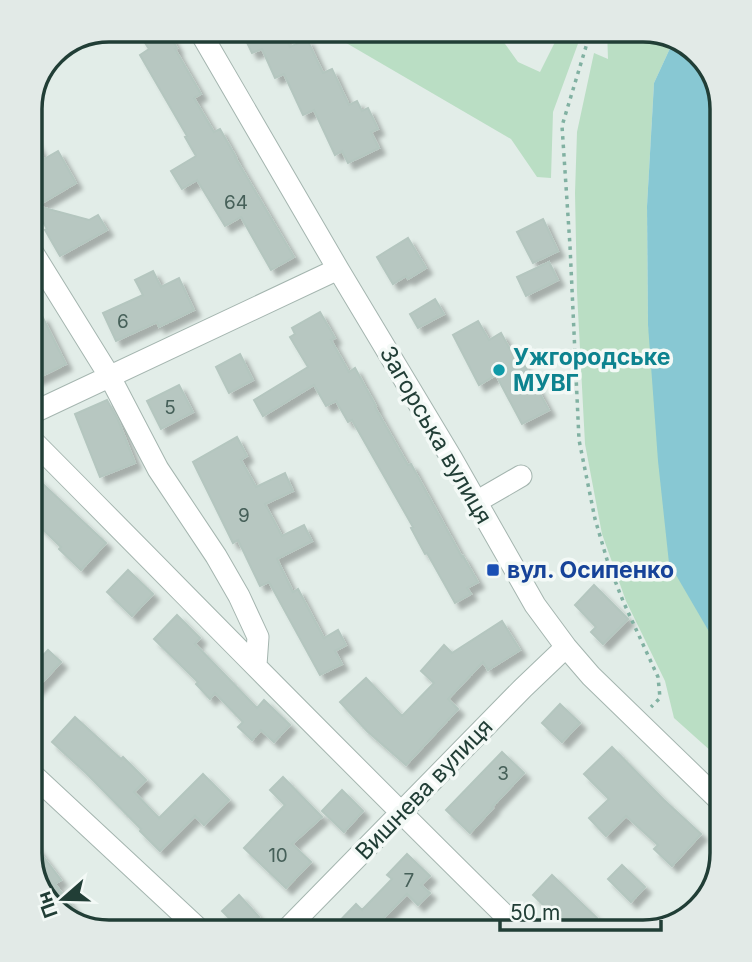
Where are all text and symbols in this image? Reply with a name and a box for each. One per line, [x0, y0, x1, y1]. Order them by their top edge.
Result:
house number: 64 [224, 191, 248, 214]
house number: 6 [117, 310, 129, 333]
street label: Загорська вулиця [374, 341, 498, 529]
place label: Ужгородське МУВГ [513, 343, 670, 397]
marker: Ужгородське МУВГ [491, 362, 507, 378]
house number: 5 [164, 396, 176, 419]
house number: 9 [238, 504, 250, 527]
place label: вул. Осипенко [507, 556, 674, 584]
marker: вул. Осипенко [485, 562, 501, 578]
street label: Вишнева вулиця [350, 713, 498, 865]
house number: 3 [497, 762, 509, 785]
house number: 10 [268, 844, 288, 867]
north arrow [28, 864, 98, 934]
house number: 7 [404, 869, 414, 892]
text: Пн [32, 888, 63, 921]
scale bar [500, 888, 661, 932]
text: 50 m [510, 900, 560, 925]

